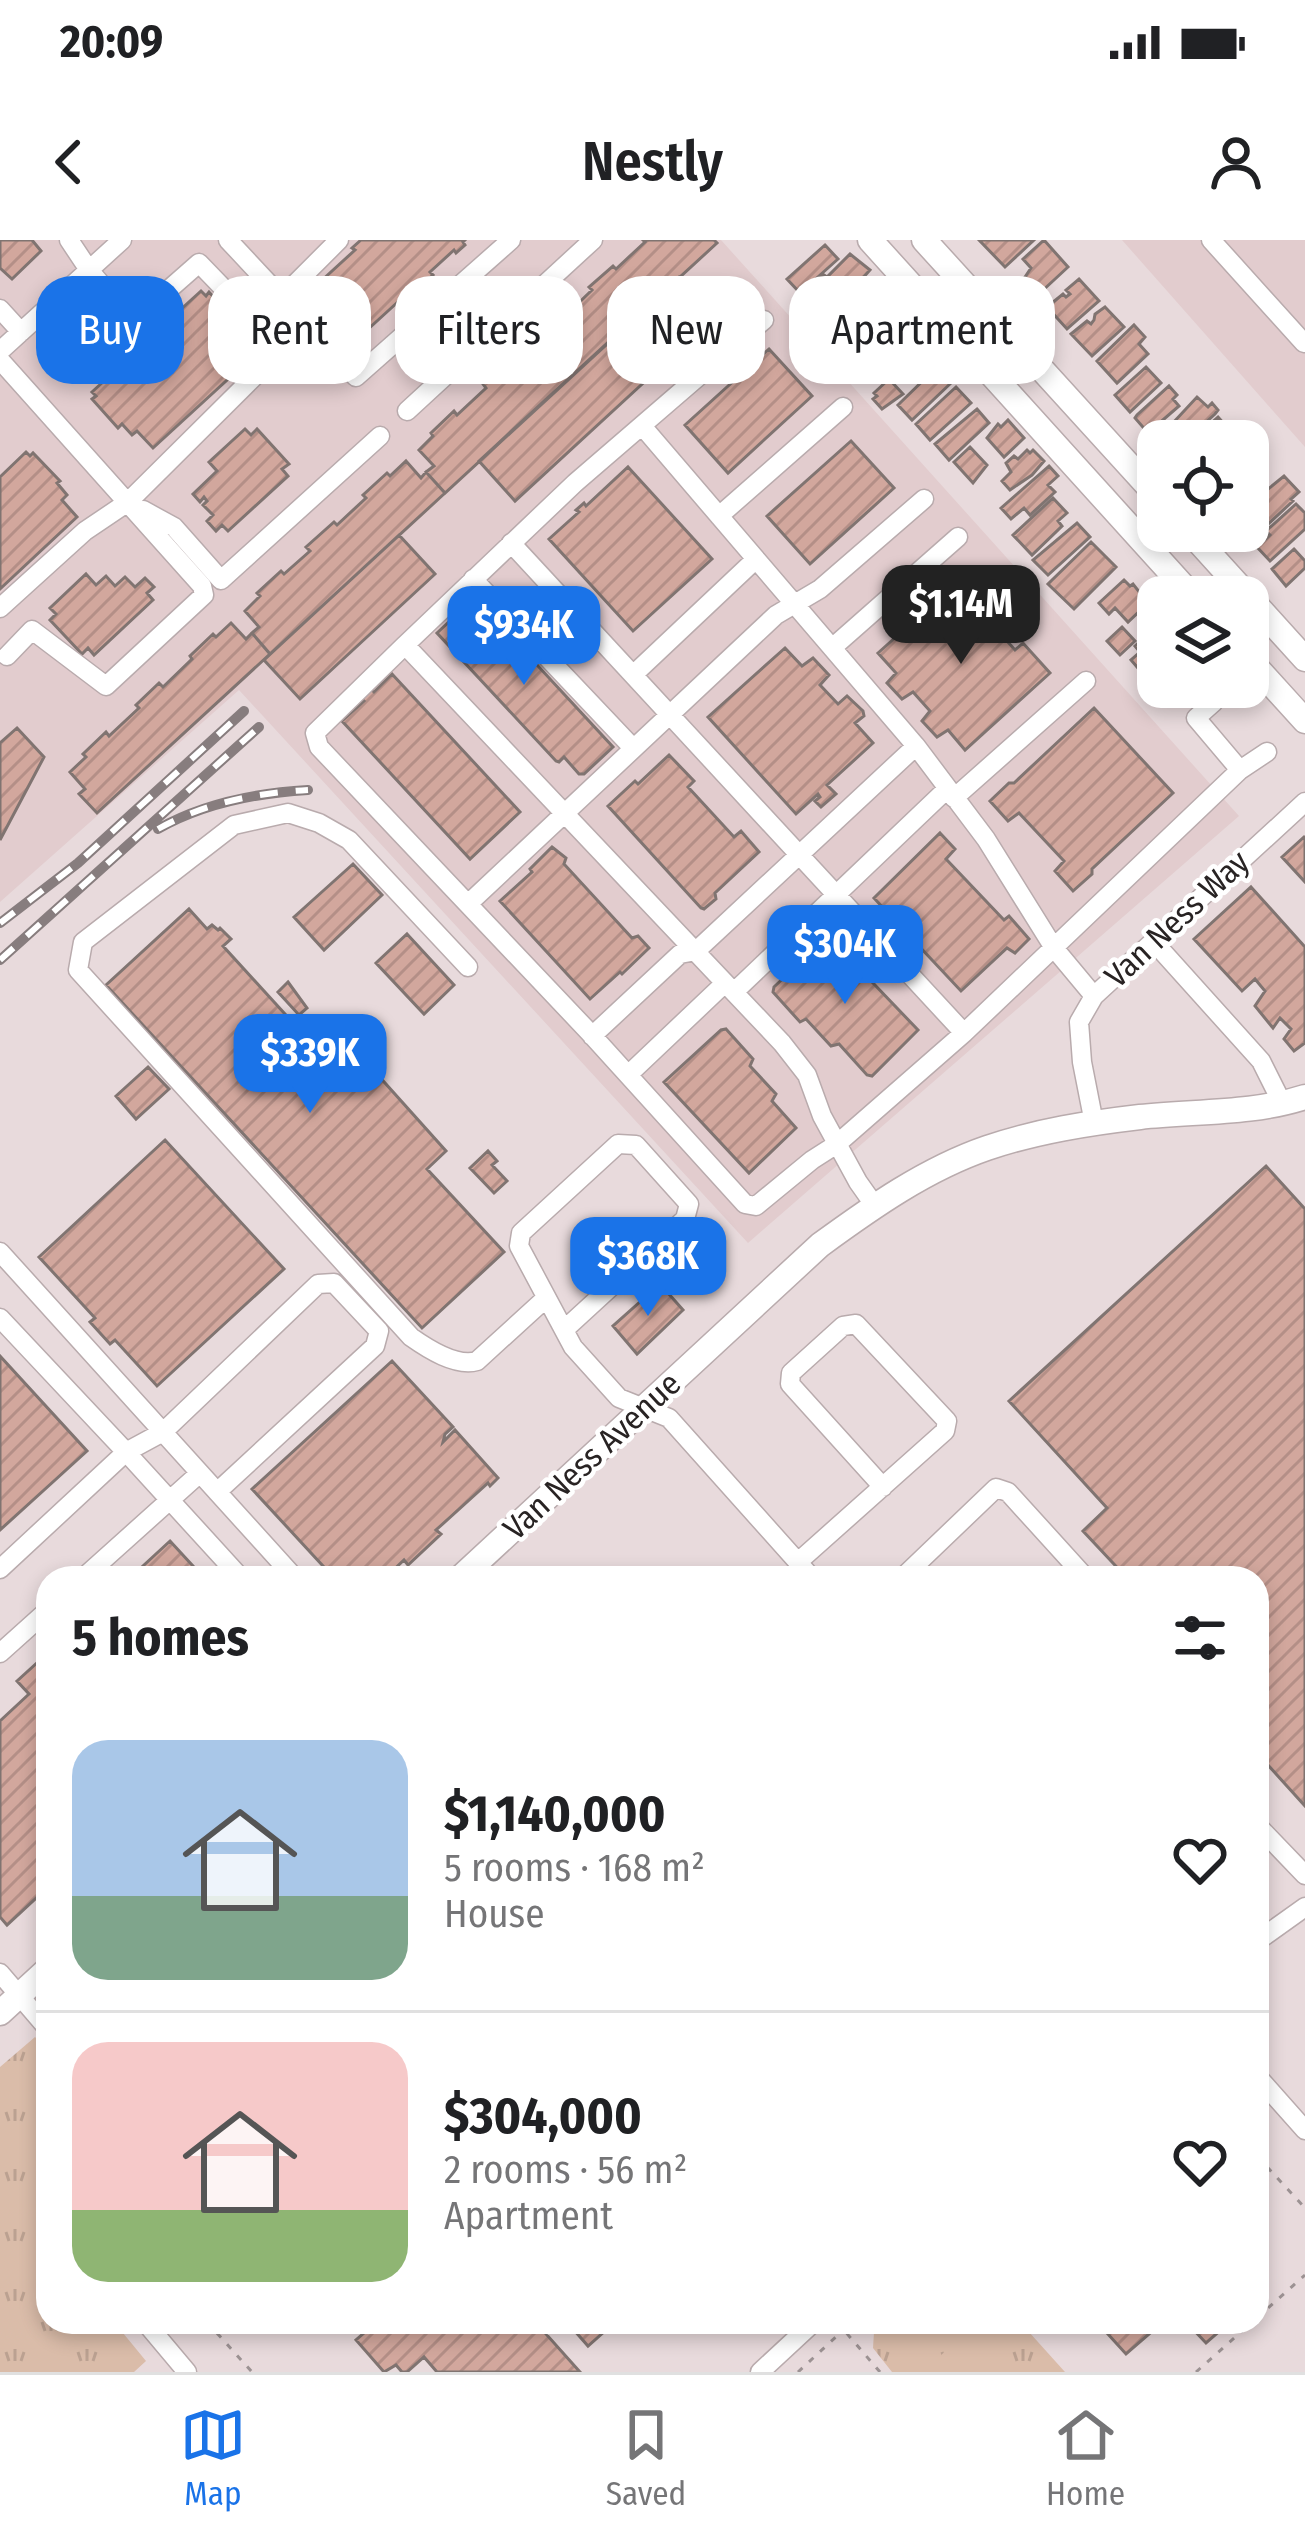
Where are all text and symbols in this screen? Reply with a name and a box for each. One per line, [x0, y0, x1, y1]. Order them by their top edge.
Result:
text: 20:09 [60, 15, 163, 69]
icon: back [36, 129, 102, 195]
icon: person [1203, 129, 1269, 195]
text: Nestly [582, 130, 723, 194]
chip: Buy [36, 276, 184, 384]
chip: Rent [208, 276, 371, 384]
chip: Filters [395, 276, 583, 384]
chip: New [607, 276, 765, 384]
chip: Apartment [789, 276, 1055, 384]
map controls [1137, 420, 1269, 708]
button: locate [1137, 420, 1269, 552]
pin: $1.14M [863, 565, 1059, 667]
button: layers [1137, 576, 1269, 708]
text: $1.14M [909, 581, 1013, 627]
pin: $934K [440, 586, 608, 688]
text: $934K [474, 602, 574, 648]
street label: Van Ness Way [1096, 842, 1258, 996]
pin: $304K [761, 905, 929, 1007]
text: $304K [794, 921, 896, 967]
pin: $339K [226, 1014, 394, 1116]
text: $339K [261, 1030, 359, 1076]
pin: $368K [564, 1217, 732, 1319]
text: $368K [597, 1233, 699, 1279]
street label: Van Ness Avenue [495, 1364, 689, 1548]
icon: filters [1167, 1605, 1233, 1671]
text: 5 homes [72, 1607, 249, 1669]
text: $1,140,000 [444, 1783, 666, 1845]
icon: home [168, 1788, 312, 1932]
icon: heart [1167, 1827, 1233, 1893]
text: 5 rooms · 168 m² [444, 1845, 705, 1891]
text: House [444, 1891, 544, 1937]
text: $304,000 [444, 2085, 642, 2147]
icon: home [168, 2090, 312, 2234]
icon: heart [1167, 2129, 1233, 2195]
text: 2 rooms · 56 m² [444, 2147, 687, 2193]
text: Apartment [444, 2193, 613, 2239]
tab: Map [180, 2402, 246, 2514]
tab: Saved [606, 2402, 686, 2514]
tab: Home [1046, 2402, 1125, 2514]

